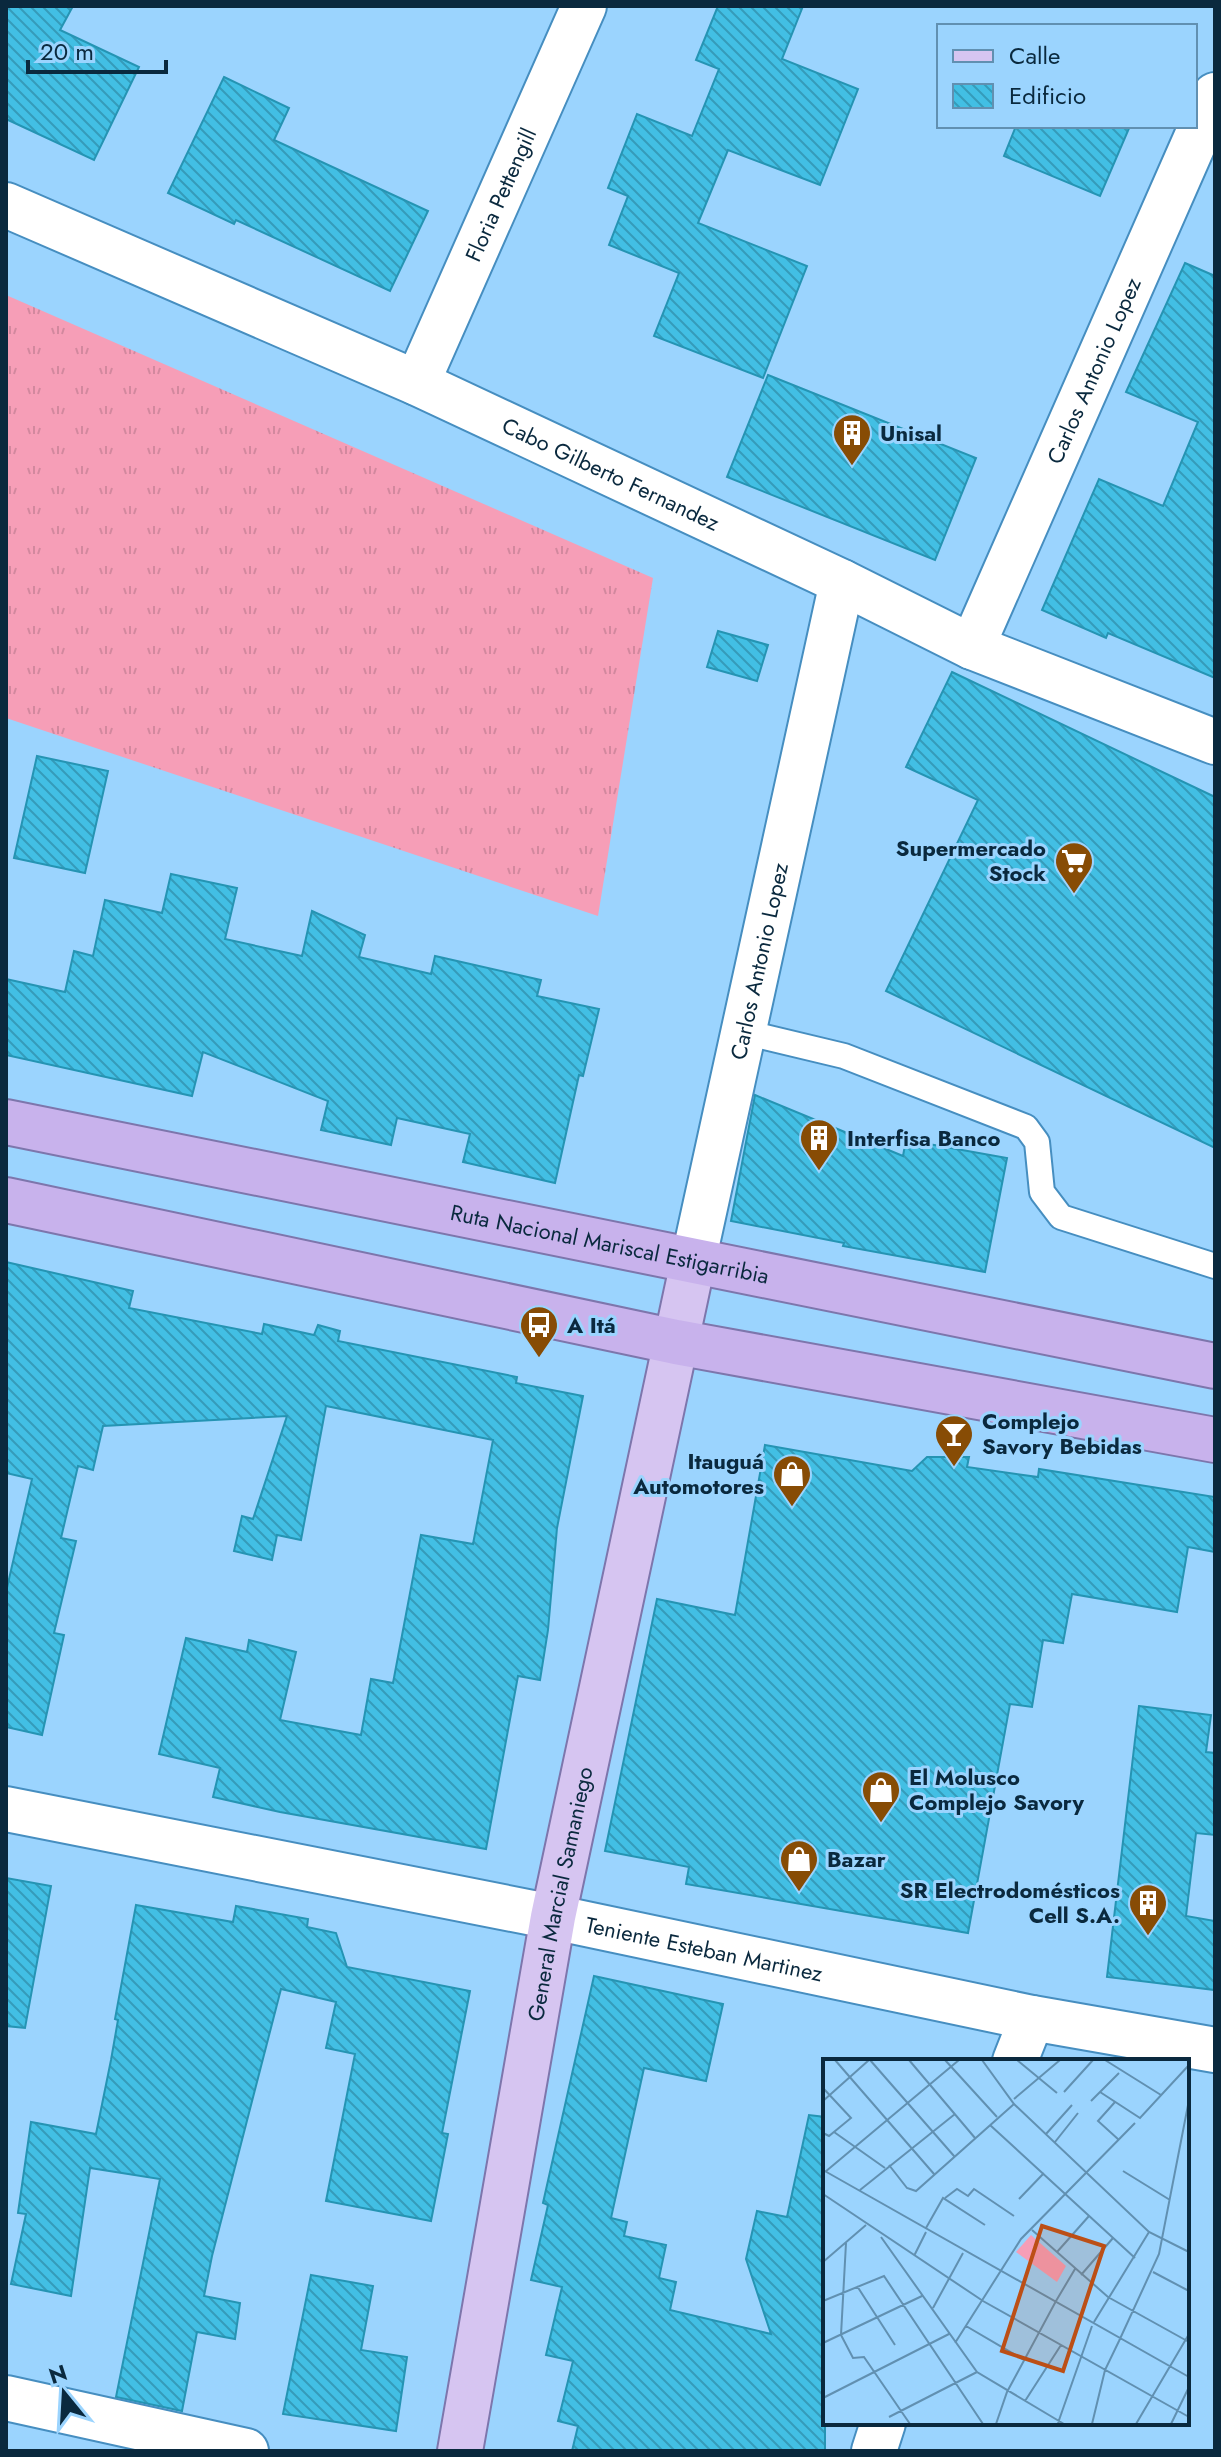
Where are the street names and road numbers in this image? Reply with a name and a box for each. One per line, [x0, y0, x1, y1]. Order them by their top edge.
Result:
street label: Floria Pettengill [457, 123, 544, 267]
street label: Carlos Antonio Lopez [1039, 272, 1149, 469]
street label: Cabo Gilberto Fernandez [497, 409, 725, 538]
street label: Carlos Antonio Lopez [722, 860, 796, 1063]
street label: Ruta Nacional Mariscal Estigarribia [448, 1196, 772, 1292]
street label: General Marcial Samaniego [519, 1764, 601, 2024]
street label: Teniente Esteban Martinez [583, 1908, 826, 1989]

